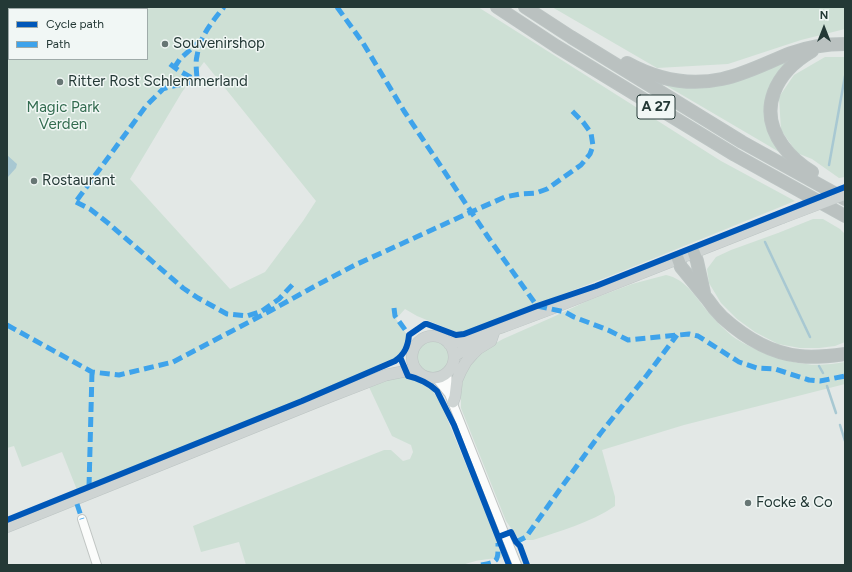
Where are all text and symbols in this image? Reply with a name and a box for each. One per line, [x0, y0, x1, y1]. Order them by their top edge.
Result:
legend [8, 8, 148, 60]
north arrow [804, 8, 844, 48]
text: N [820, 9, 828, 22]
text: Cycle path [46, 17, 104, 31]
place label: Souvenirshop [173, 35, 265, 53]
text: Path [46, 37, 70, 51]
marker: Souvenirshop [160, 39, 170, 49]
place label: Ritter Rost Schlemmerland [68, 73, 248, 91]
marker: Ritter Rost Schlemmerland [55, 77, 65, 87]
road number: A 27 [637, 95, 675, 119]
park label: Magic Park Verden [27, 99, 99, 134]
place label: Rostaurant [42, 172, 115, 190]
marker: Rostaurant [29, 176, 39, 186]
place label: Focke & Co [756, 494, 833, 512]
marker: Focke & Co [743, 498, 753, 508]

